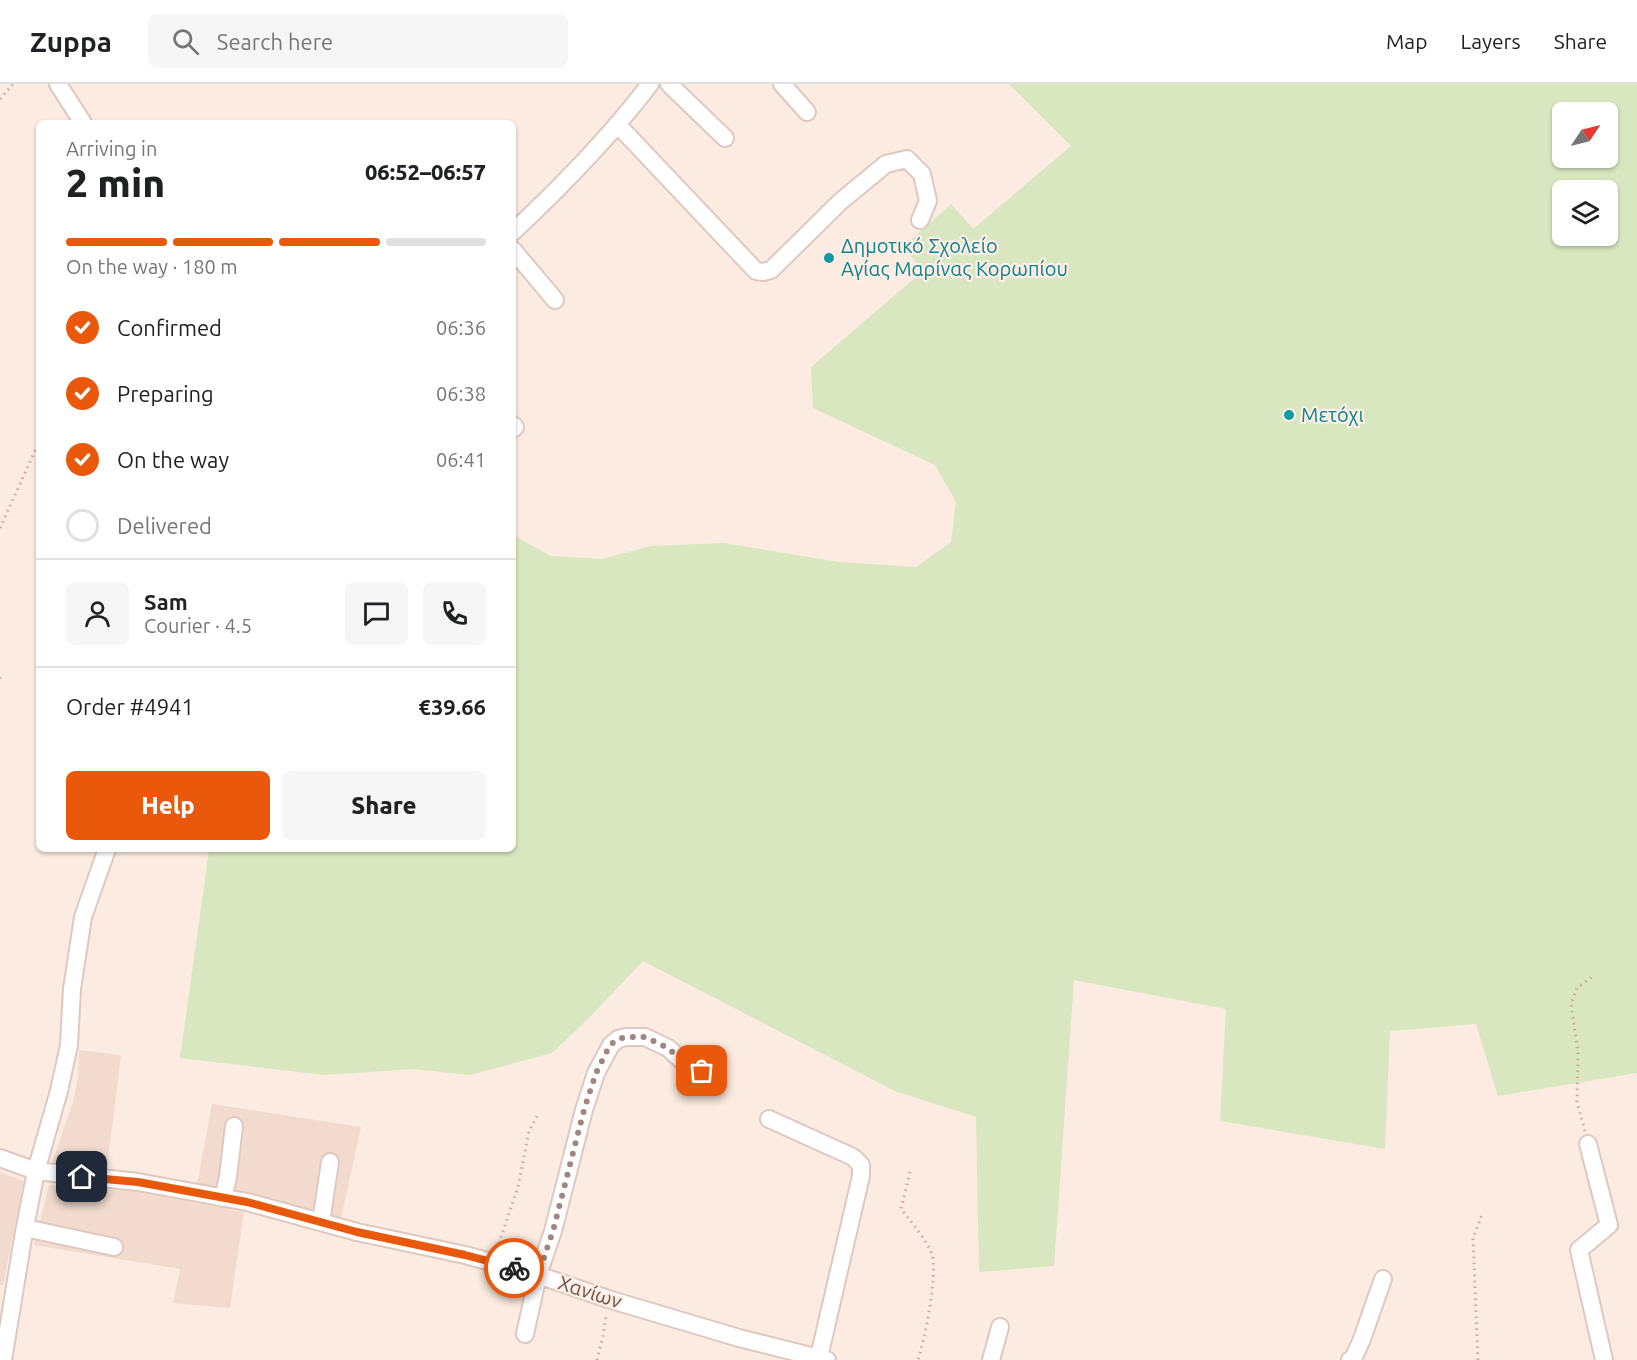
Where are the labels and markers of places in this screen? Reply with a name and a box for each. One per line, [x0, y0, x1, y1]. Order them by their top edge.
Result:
place label: Δημοτικό Σχολείο Αγίας Μαρίνας Κορωπίου [841, 234, 1068, 280]
marker: Δημοτικό Σχολείο Αγίας Μαρίνας Κορωπίου [822, 251, 836, 265]
place label: Μετόχι [1301, 403, 1364, 426]
marker: Μετόχι [1282, 408, 1296, 422]
pin [676, 1045, 727, 1096]
pin [56, 1151, 107, 1202]

